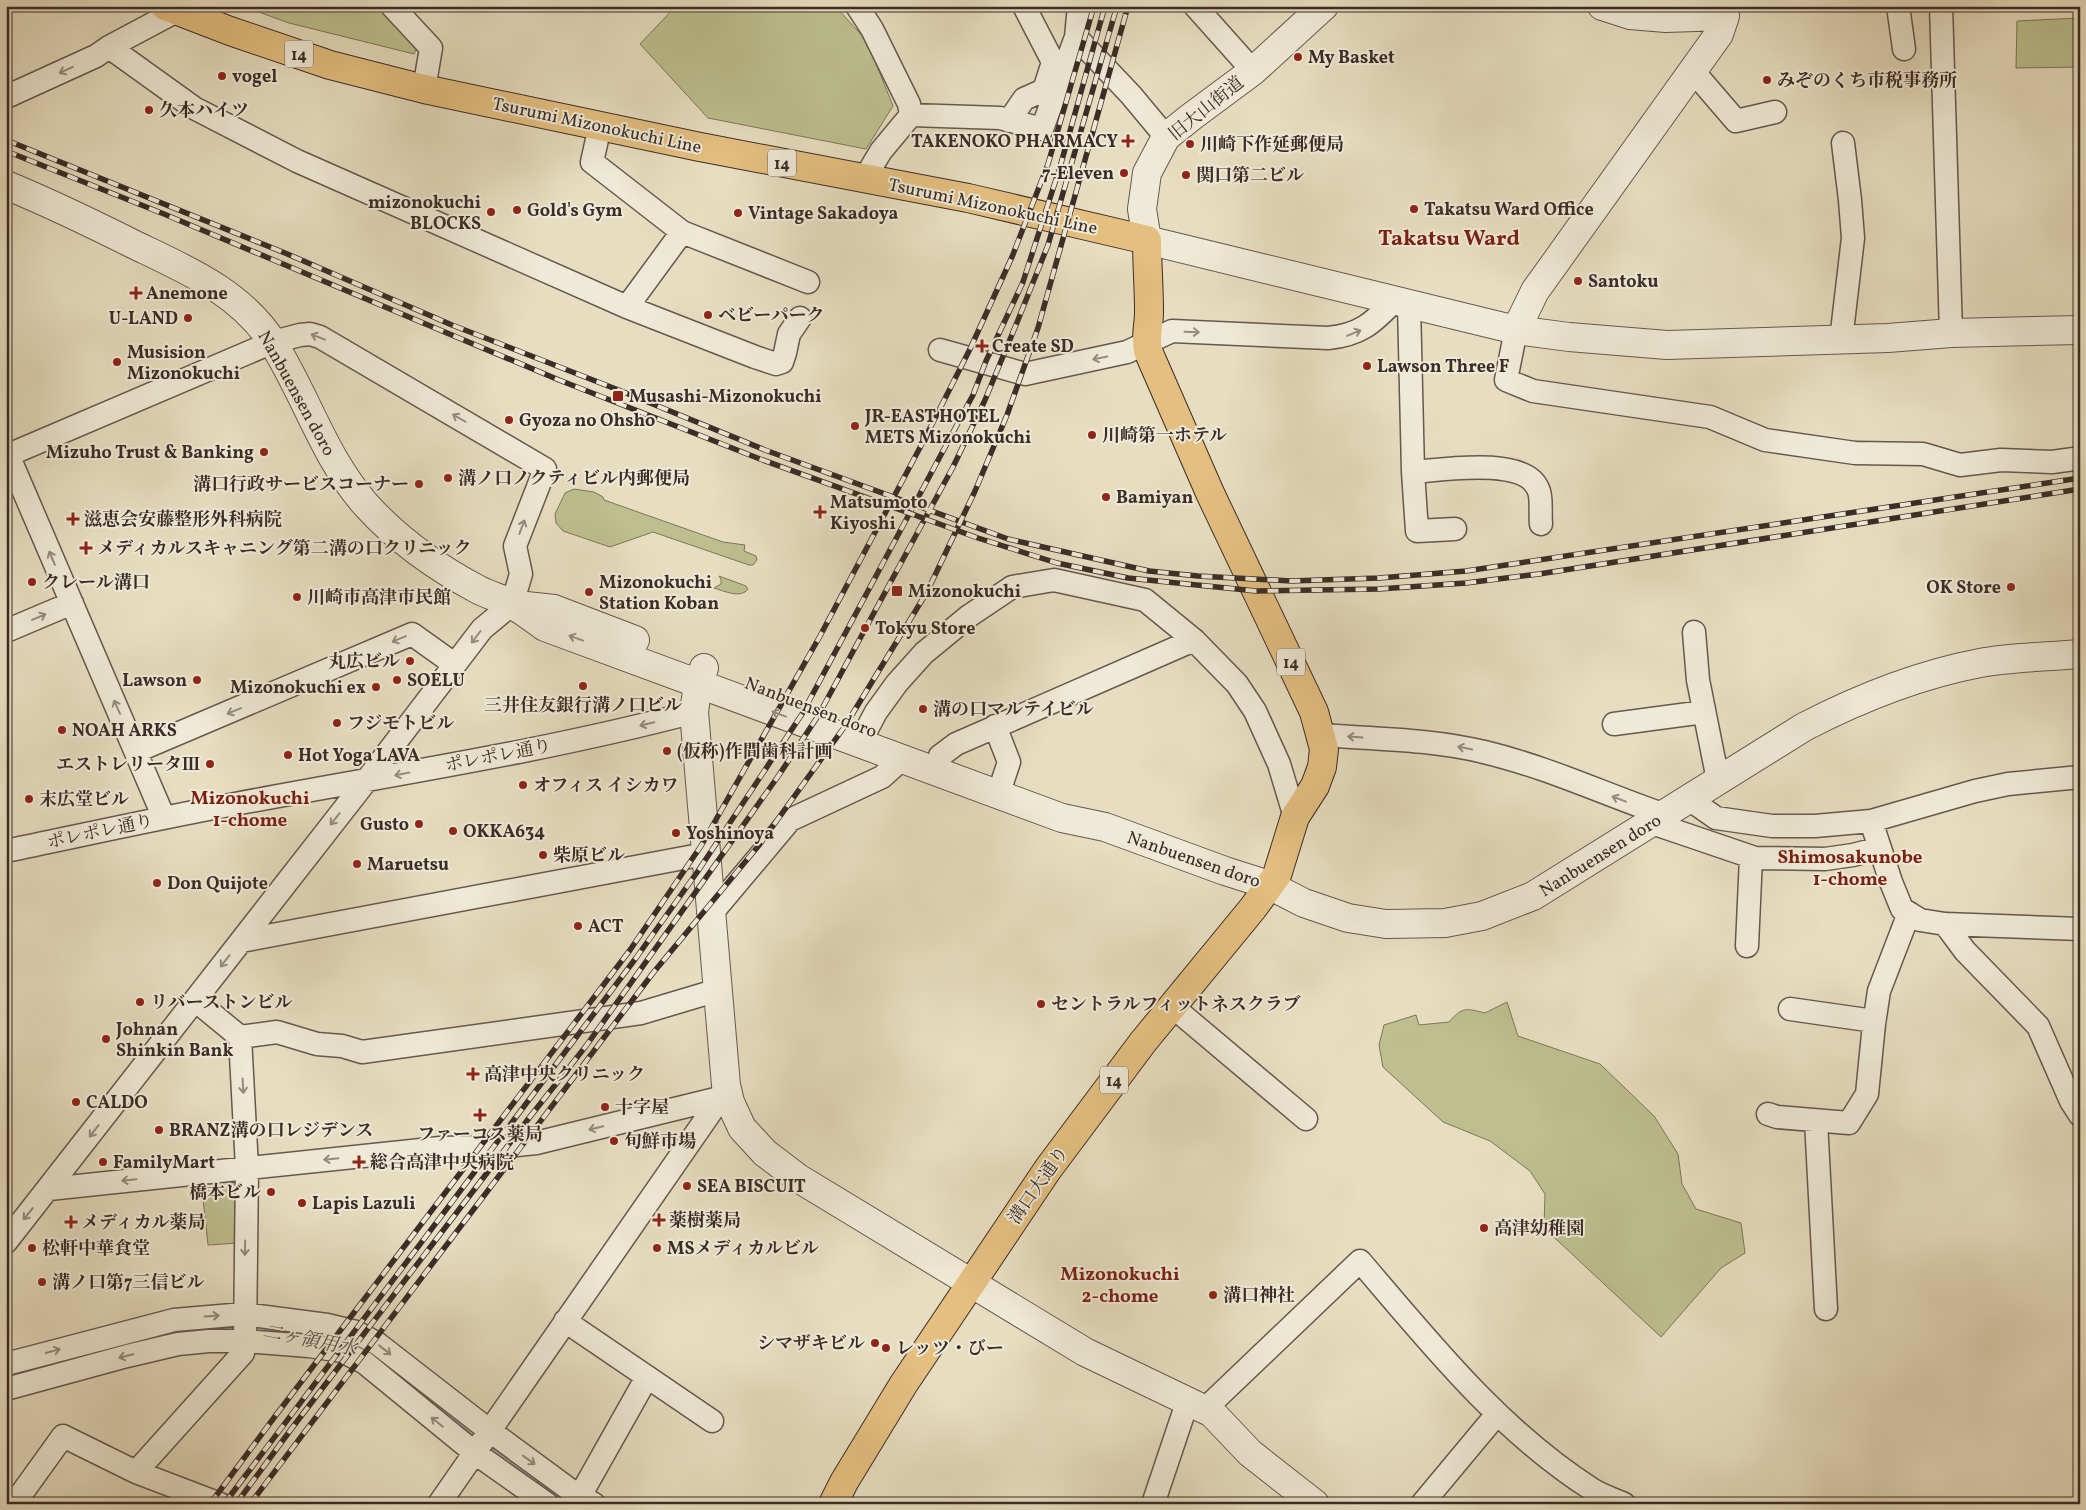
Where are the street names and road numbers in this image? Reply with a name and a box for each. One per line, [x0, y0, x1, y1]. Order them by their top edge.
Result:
road number: 14 [285, 41, 313, 68]
street label: 旧大山街道 [1164, 71, 1250, 147]
street label: Tsurumi Mizonokuchi Line [490, 92, 704, 161]
road number: 14 [768, 150, 796, 177]
street label: Tsurumi Mizonokuchi Line [886, 173, 1100, 242]
street label: Nanbuensen doro [251, 327, 341, 461]
road number: 14 [1277, 649, 1305, 676]
street label: Nanbuensen doro [741, 672, 880, 745]
street label: ポレポレ通り [443, 734, 554, 779]
street label: ポレポレ通り [45, 809, 156, 856]
street label: Nanbuensen doro [1535, 809, 1667, 904]
street label: Nanbuensen doro [1123, 826, 1264, 895]
road number: 14 [1100, 1066, 1128, 1094]
street label: 溝口大通り [1003, 1142, 1075, 1230]

